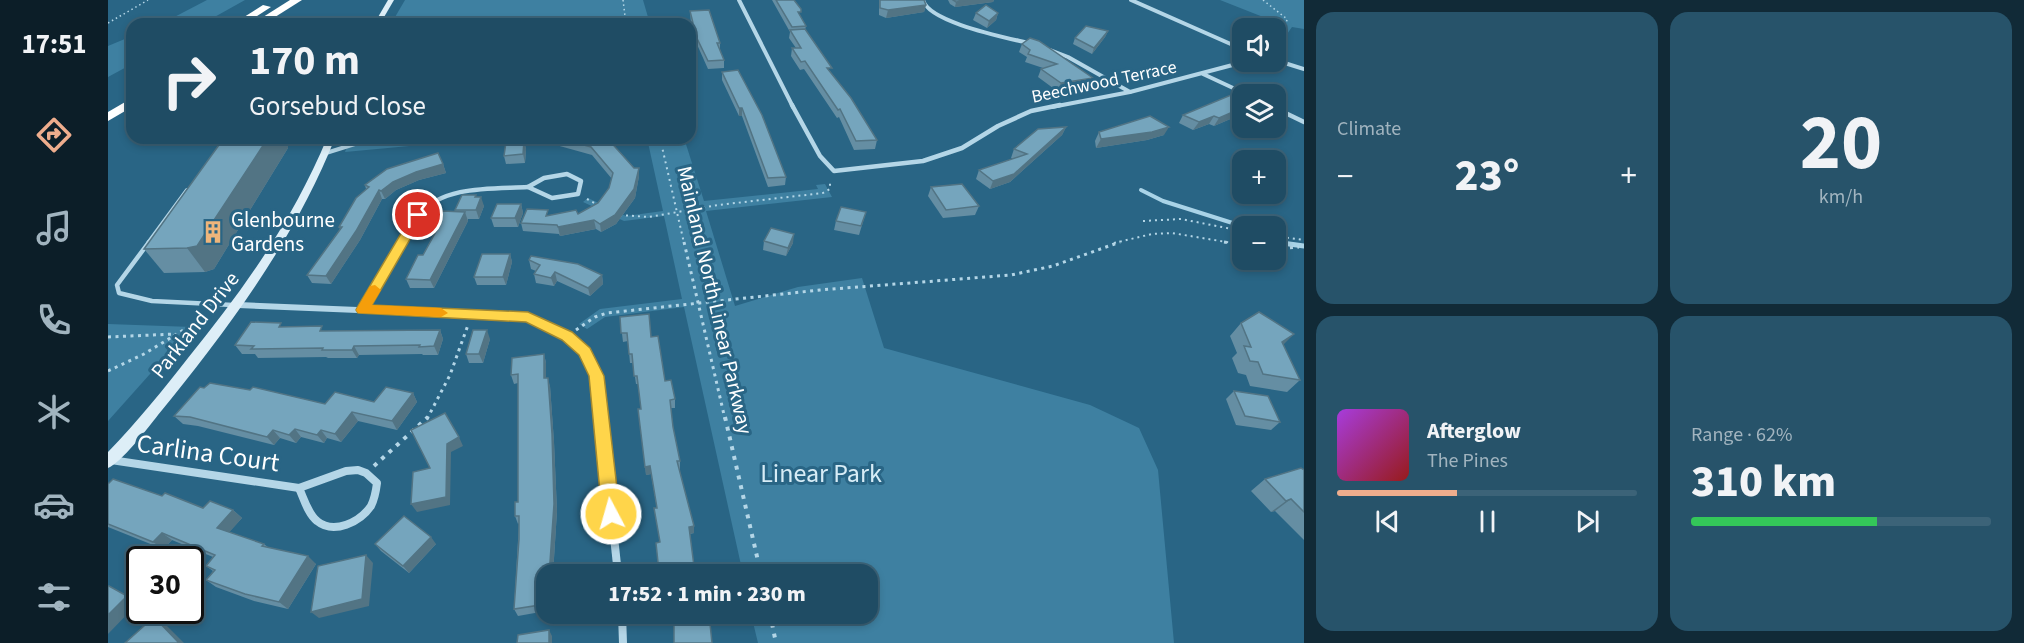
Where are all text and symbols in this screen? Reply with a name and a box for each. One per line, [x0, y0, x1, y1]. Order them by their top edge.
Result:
map controls [1232, 18, 1286, 270]
button: sound [1232, 18, 1286, 72]
text: 17:51 [21, 25, 87, 64]
text: 170 m [249, 31, 360, 91]
icon: right [150, 42, 228, 120]
street label: Beechwood Terrace [1029, 54, 1179, 110]
button: layers [1232, 84, 1286, 138]
text: Gorsebud Close [249, 87, 426, 126]
text: 20 [1800, 88, 1882, 199]
icon: directions [33, 114, 75, 156]
text: Climate [1337, 115, 1401, 143]
text: 23° [1455, 144, 1519, 208]
button: + [1232, 150, 1286, 204]
text: − [1337, 153, 1353, 200]
text: + [1621, 153, 1637, 200]
street label: Mainland North Linear Parkway [670, 163, 761, 437]
text: km/h [1819, 183, 1863, 211]
pin [392, 189, 443, 240]
icon: arrive [401, 198, 434, 231]
place label: Glenbourne Gardens [231, 205, 335, 259]
icon: music [33, 207, 75, 249]
button: − [1232, 216, 1286, 270]
building icon: Glenbourne Gardens [200, 219, 226, 245]
street label: Parkland Drive [144, 265, 246, 385]
icon: phone [33, 299, 75, 341]
icon: climate [33, 391, 75, 433]
text: Afterglow [1427, 415, 1521, 447]
text: Range · 62% [1691, 421, 1792, 449]
street label: Carlina Court [134, 425, 282, 481]
text: The Pines [1427, 447, 1508, 475]
text: 310 km [1691, 450, 1836, 514]
park label: Linear Park [760, 455, 882, 492]
position arrow [579, 482, 643, 546]
icon: car [33, 484, 75, 526]
icon: previous [1371, 505, 1404, 538]
icon: pause [1471, 505, 1504, 538]
icon: next [1571, 505, 1604, 538]
speed limit sign: 30 [126, 546, 204, 624]
icon: filters [33, 576, 75, 618]
text: 17:52 · 1 min · 230 m [608, 578, 806, 610]

